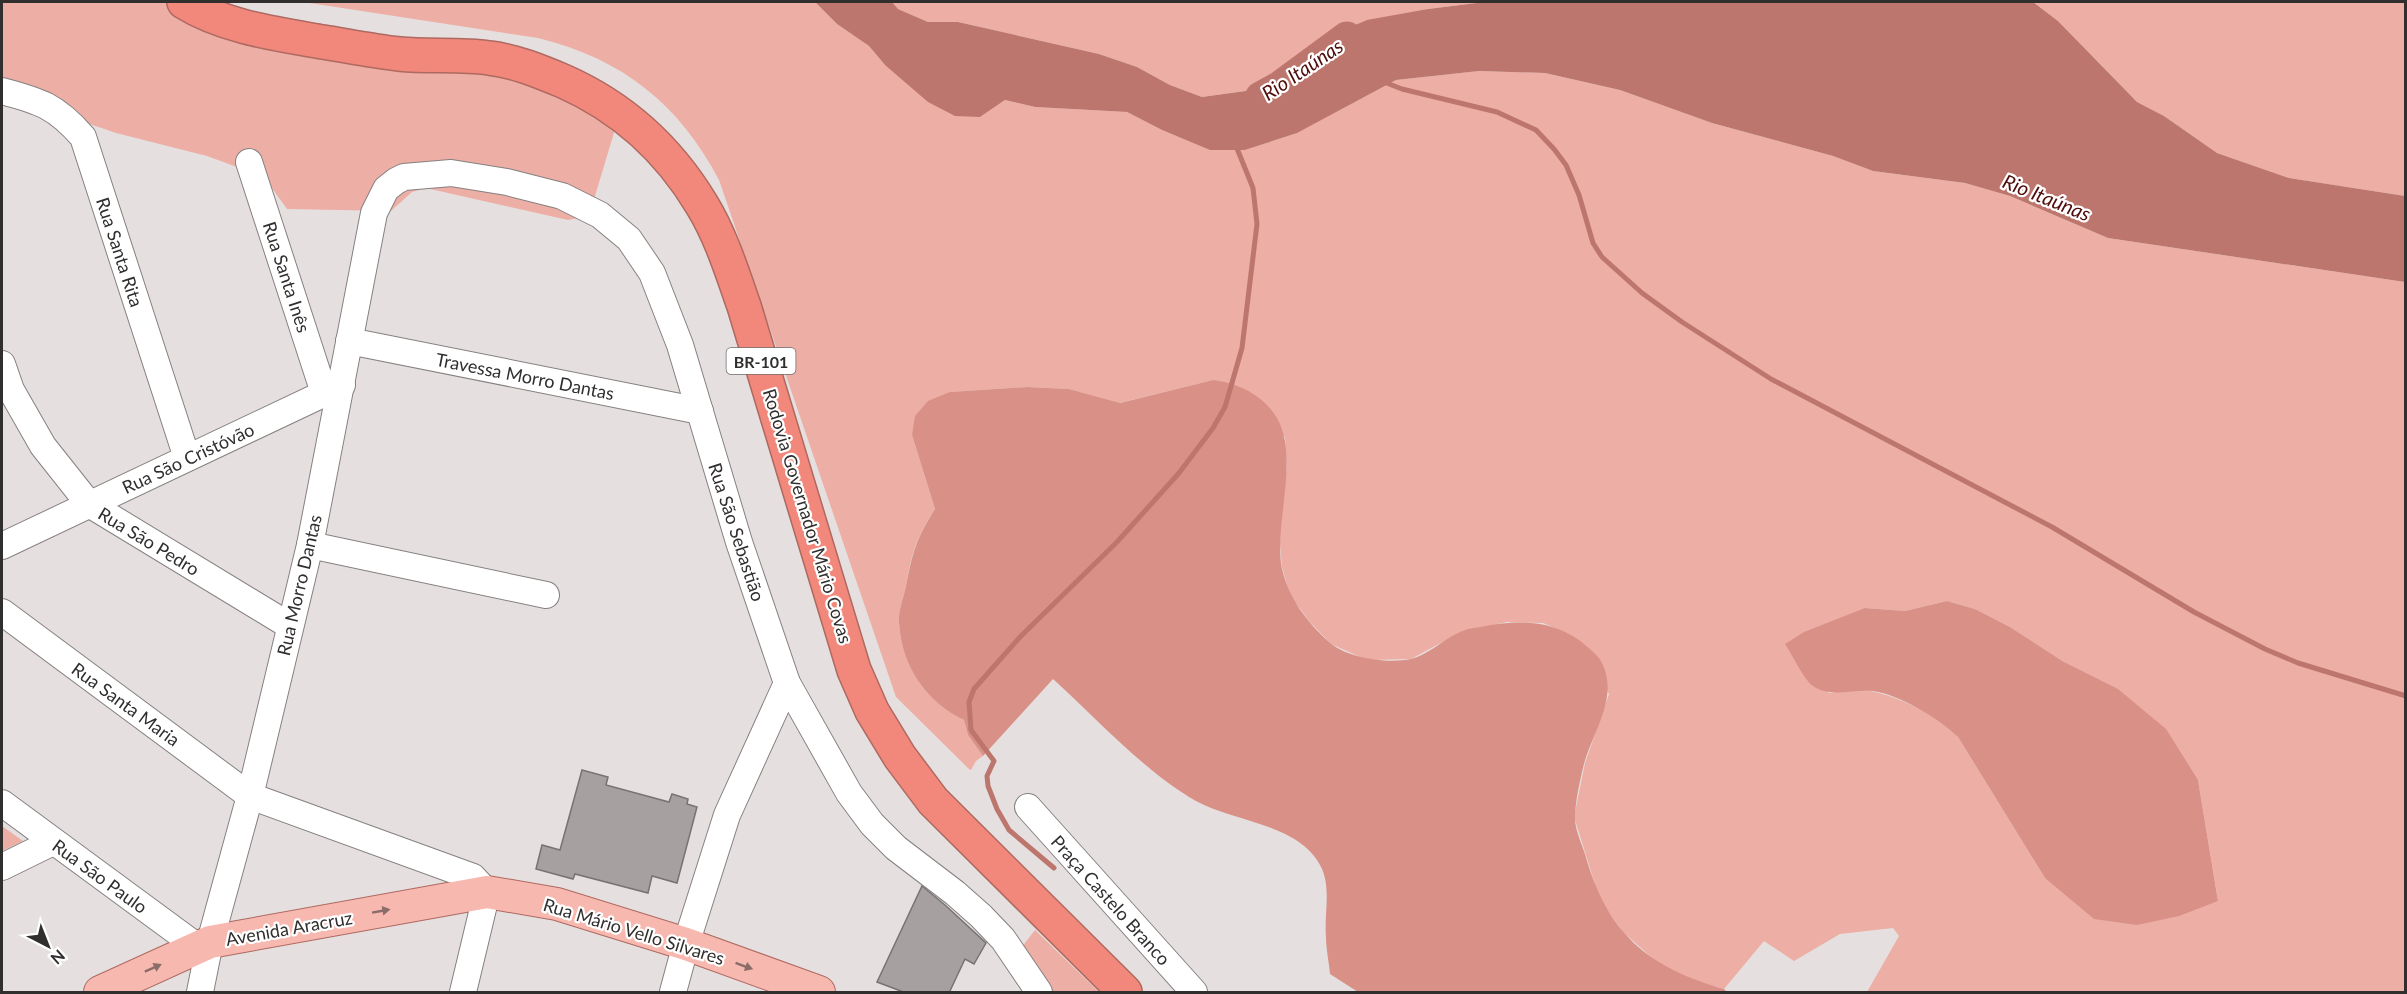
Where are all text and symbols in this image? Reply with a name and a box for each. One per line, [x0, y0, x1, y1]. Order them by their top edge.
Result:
water label: Rio Itaúnas [1257, 33, 1347, 105]
water label: Rio Itaúnas [1999, 168, 2095, 226]
street label: Rua Santa Rita [92, 194, 148, 310]
street label: Rua Santa Inês [259, 219, 315, 335]
street label: Travessa Morro Dantas [434, 348, 616, 404]
road number: BR-101 [726, 348, 795, 374]
street label: Rodovia Governador Mário Covas [759, 386, 857, 646]
street label: Rua São Cristóvão [118, 418, 258, 498]
street label: Rua São Sebastião [704, 460, 770, 604]
street label: Rua São Pedro [94, 502, 204, 580]
street label: Rua Morro Dantas [272, 512, 326, 658]
street label: Rua Santa Maria [68, 657, 184, 751]
street label: Praça Castelo Branco [1047, 830, 1175, 970]
street label: Rua São Paulo [48, 834, 152, 918]
street label: Rua Mário Vello Silvares [541, 893, 727, 969]
street label: Avenida Aracruz [224, 906, 354, 950]
one-way arrow [372, 906, 391, 915]
north arrow [18, 916, 78, 976]
text: N [47, 946, 69, 969]
one-way arrow [735, 961, 753, 971]
one-way arrow [144, 964, 161, 973]

